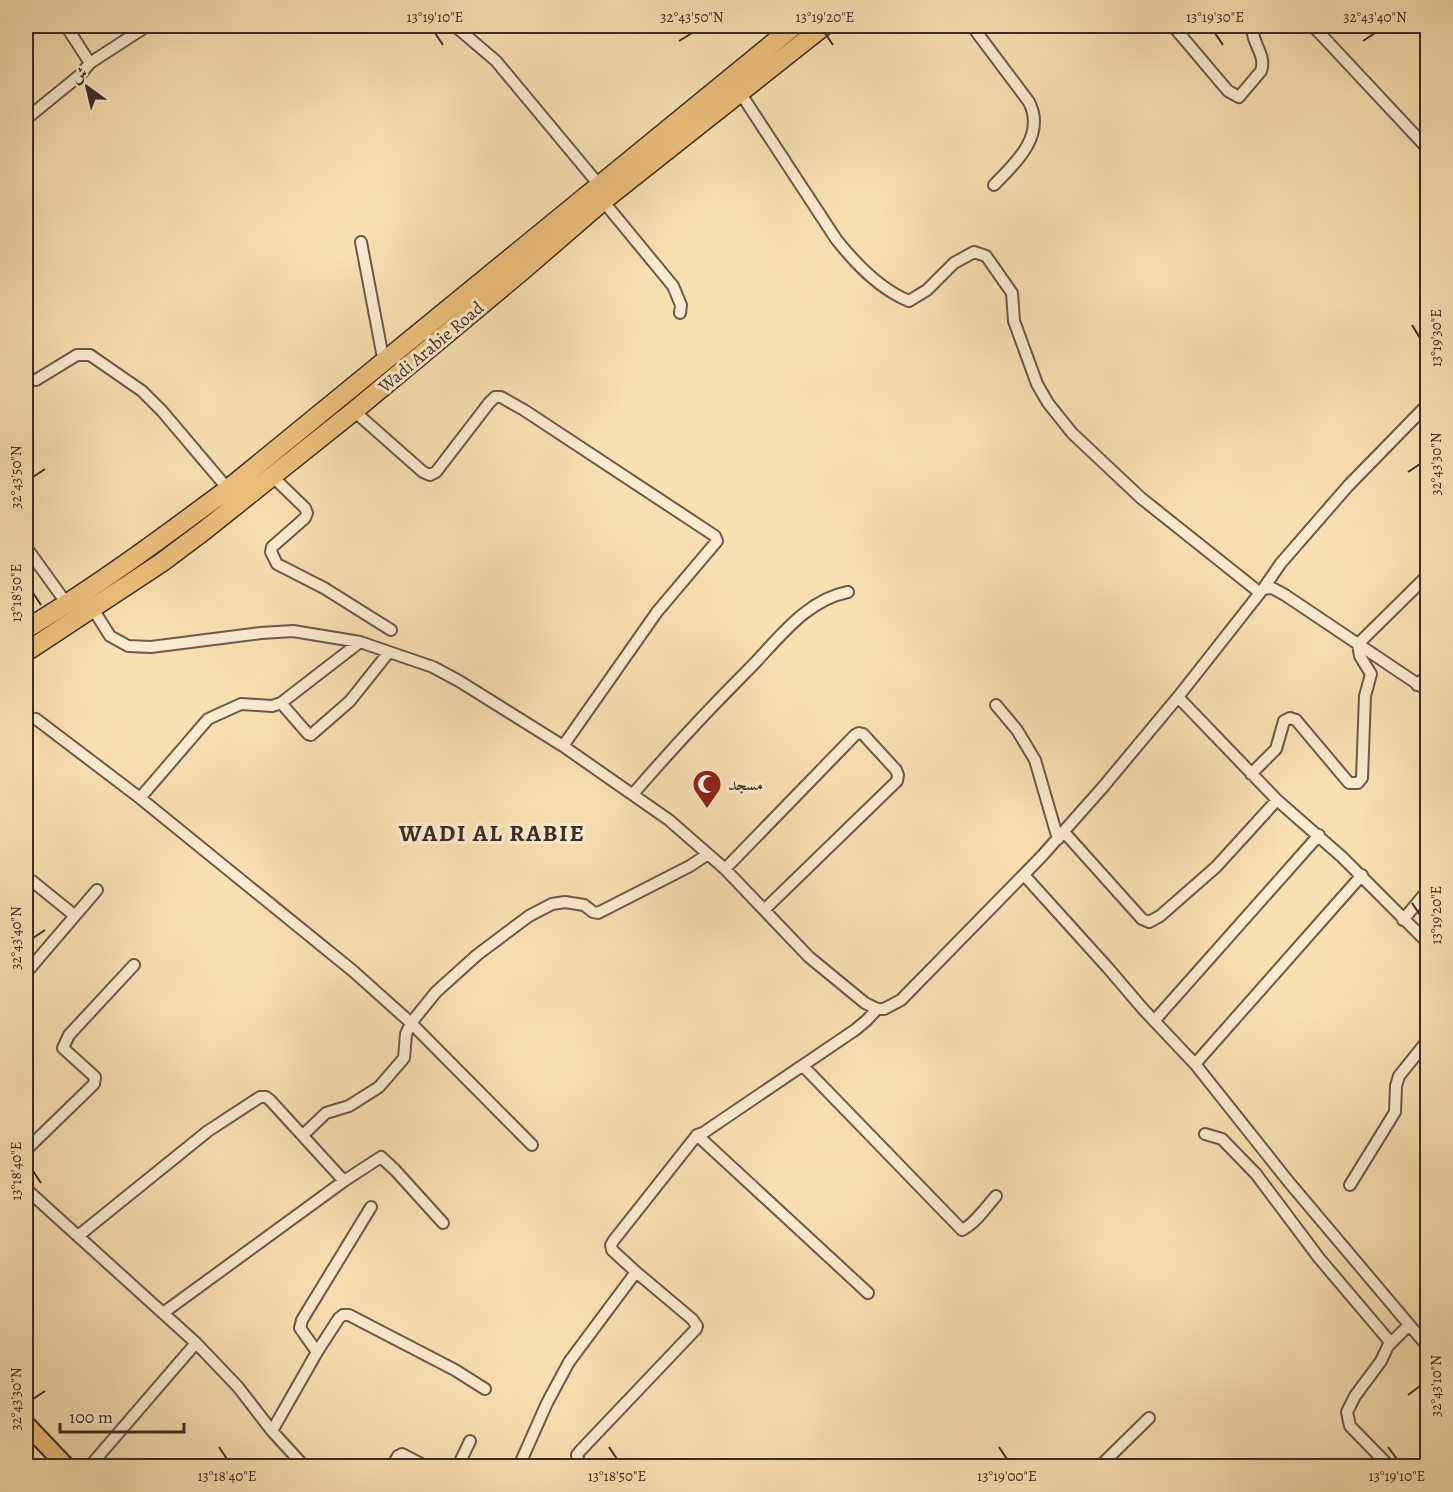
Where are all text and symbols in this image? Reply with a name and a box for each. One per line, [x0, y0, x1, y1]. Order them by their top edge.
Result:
text: 13°19'10"E [407, 7, 463, 27]
text: 32°43'50"N [660, 7, 724, 27]
text: 13°19'20"E [796, 7, 854, 27]
text: 13°19'30"E [1186, 7, 1244, 27]
text: 32°43'40"N [1343, 7, 1407, 27]
north arrow [57, 57, 117, 117]
text: ش [66, 62, 92, 89]
street label: Wadi Arabie Road [372, 296, 489, 399]
text: 13°19'30"E [1426, 309, 1446, 367]
text: 32°43'30"N [1426, 432, 1446, 496]
text: 32°43'50"N [6, 445, 26, 509]
text: 13°18'50"E [6, 564, 26, 622]
mosque icon: مسجد [691, 768, 723, 810]
place label: مسجد [728, 772, 763, 796]
district label: WADI AL RABIE [398, 817, 585, 849]
text: 13°19'20"E [1426, 886, 1446, 944]
text: 32°43'40"N [6, 906, 26, 970]
text: 13°18'40"E [6, 1141, 26, 1201]
text: 32°43'10"N [1426, 1355, 1446, 1417]
text: 32°43'30"N [6, 1367, 26, 1431]
scale bar [60, 1396, 184, 1434]
text: 100 m [69, 1405, 113, 1429]
text: 13°18'40"E [197, 1466, 257, 1486]
text: 13°18'50"E [588, 1466, 646, 1486]
text: 13°19'00"E [977, 1466, 1037, 1486]
text: 13°19'10"E [1369, 1466, 1425, 1486]

